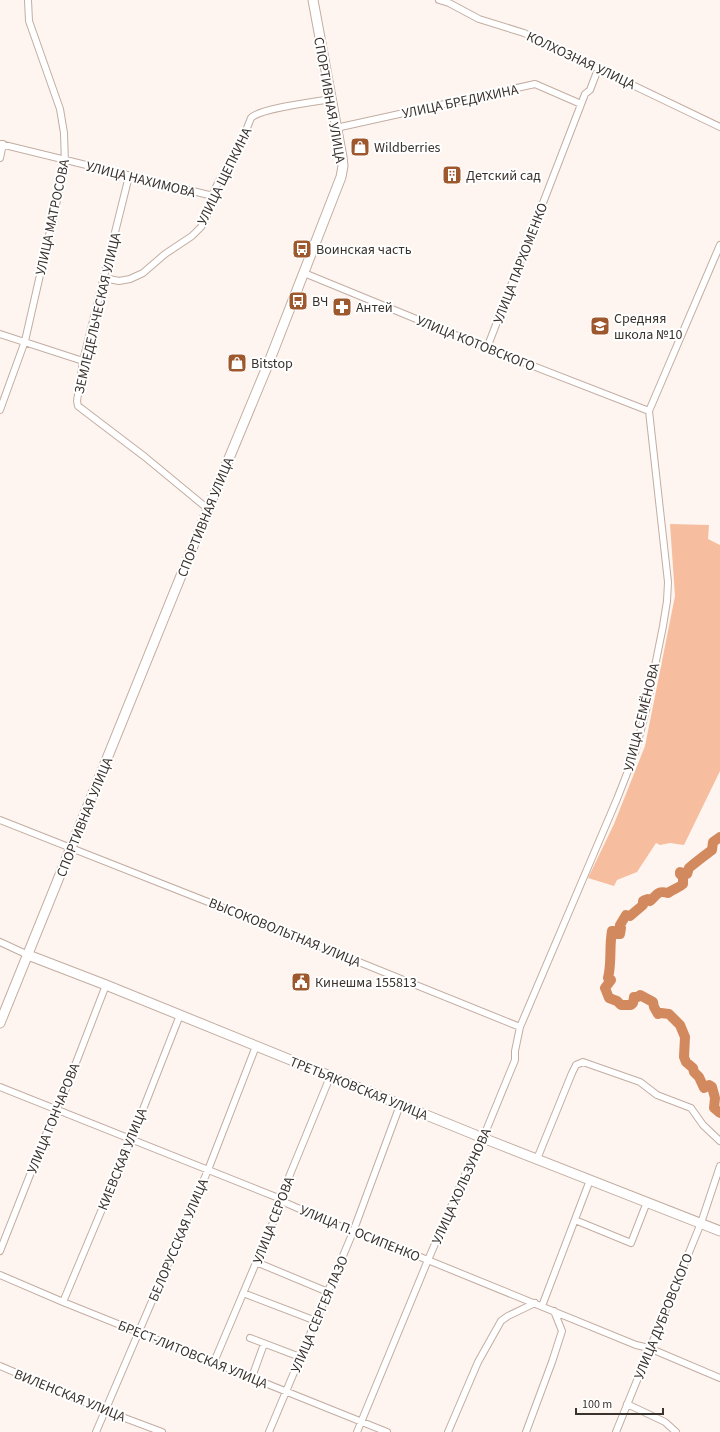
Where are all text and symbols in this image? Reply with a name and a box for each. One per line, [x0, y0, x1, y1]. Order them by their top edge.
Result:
street label: КОЛХОЗНАЯ УЛИЦА [523, 27, 639, 95]
street label: СПОРТИВНАЯ УЛИЦА [308, 36, 350, 165]
street label: УЛИЦА БРЕДИХИНА [400, 80, 521, 124]
street label: УЛИЦА ЩЕПКИНА [193, 124, 257, 229]
shop icon: Wildberries [349, 136, 371, 158]
place label: Wildberries [374, 138, 441, 158]
street label: УЛИЦА МАТРОСОВА [31, 157, 75, 277]
street label: УЛИЦА НАХИМОВА [84, 157, 198, 203]
building icon: Детский сад [441, 164, 463, 186]
place label: Детский сад [466, 166, 541, 186]
street label: УЛИЦА ПАРХОМЕНКО [489, 200, 553, 327]
street label: ЗЕМЛЕДЕЛЬЧЕСКАЯ УЛИЦА [70, 230, 126, 396]
bus stop icon: Воинская часть [291, 238, 313, 260]
place label: Воинская часть [316, 240, 412, 260]
bus stop icon: ВЧ [287, 290, 309, 312]
place label: ВЧ [312, 292, 328, 312]
pharmacy icon: Антей [331, 296, 353, 318]
place label: Антей [356, 298, 393, 318]
place label: Средняя школа №10 [614, 309, 683, 345]
street label: УЛИЦА КОТОВСКОГО [413, 311, 538, 377]
school or university icon: Средняя школа №10 [589, 315, 611, 337]
shop icon: Bitstop [226, 352, 248, 374]
place label: Bitstop [251, 354, 293, 374]
street label: СПОРТИВНАЯ УЛИЦА [173, 454, 239, 580]
street label: УЛИЦА СЕМЁНОВА [619, 661, 665, 773]
street label: СПОРТИВНАЯ УЛИЦА [52, 754, 118, 880]
street label: ВЫСОКОВОЛЬТНАЯ УЛИЦА [206, 893, 364, 973]
public building icon: Кинешма 155813 [290, 971, 312, 993]
place label: Кинешма 155813 [315, 973, 417, 993]
street label: ТРЕТЬЯКОВСКАЯ УЛИЦА [287, 1052, 431, 1126]
street label: УЛИЦА ГОНЧАРОВА [23, 1060, 85, 1177]
street label: КИЕВСКАЯ УЛИЦА [93, 1105, 153, 1213]
street label: УЛИЦА ХОЛЬЗУНОВА [427, 1125, 497, 1248]
street label: УЛИЦА СЕРОВА [248, 1173, 300, 1267]
street label: БЕЛОРУССКАЯ УЛИЦА [144, 1176, 214, 1305]
street label: УЛИЦА П. ОСИПЕНКО [296, 1201, 423, 1267]
street label: УЛИЦА ДУБРОВСКОГО [629, 1250, 698, 1382]
street label: УЛИЦА СЕРГЕЯ ЛАЗО [286, 1253, 354, 1376]
street label: БРЕСТ-ЛИТОВСКАЯ УЛИЦА [115, 1316, 271, 1394]
street label: ВИЛЕНСКАЯ УЛИЦА [11, 1364, 129, 1428]
scale bar [576, 1390, 663, 1416]
text: 100 m [582, 1396, 612, 1413]

